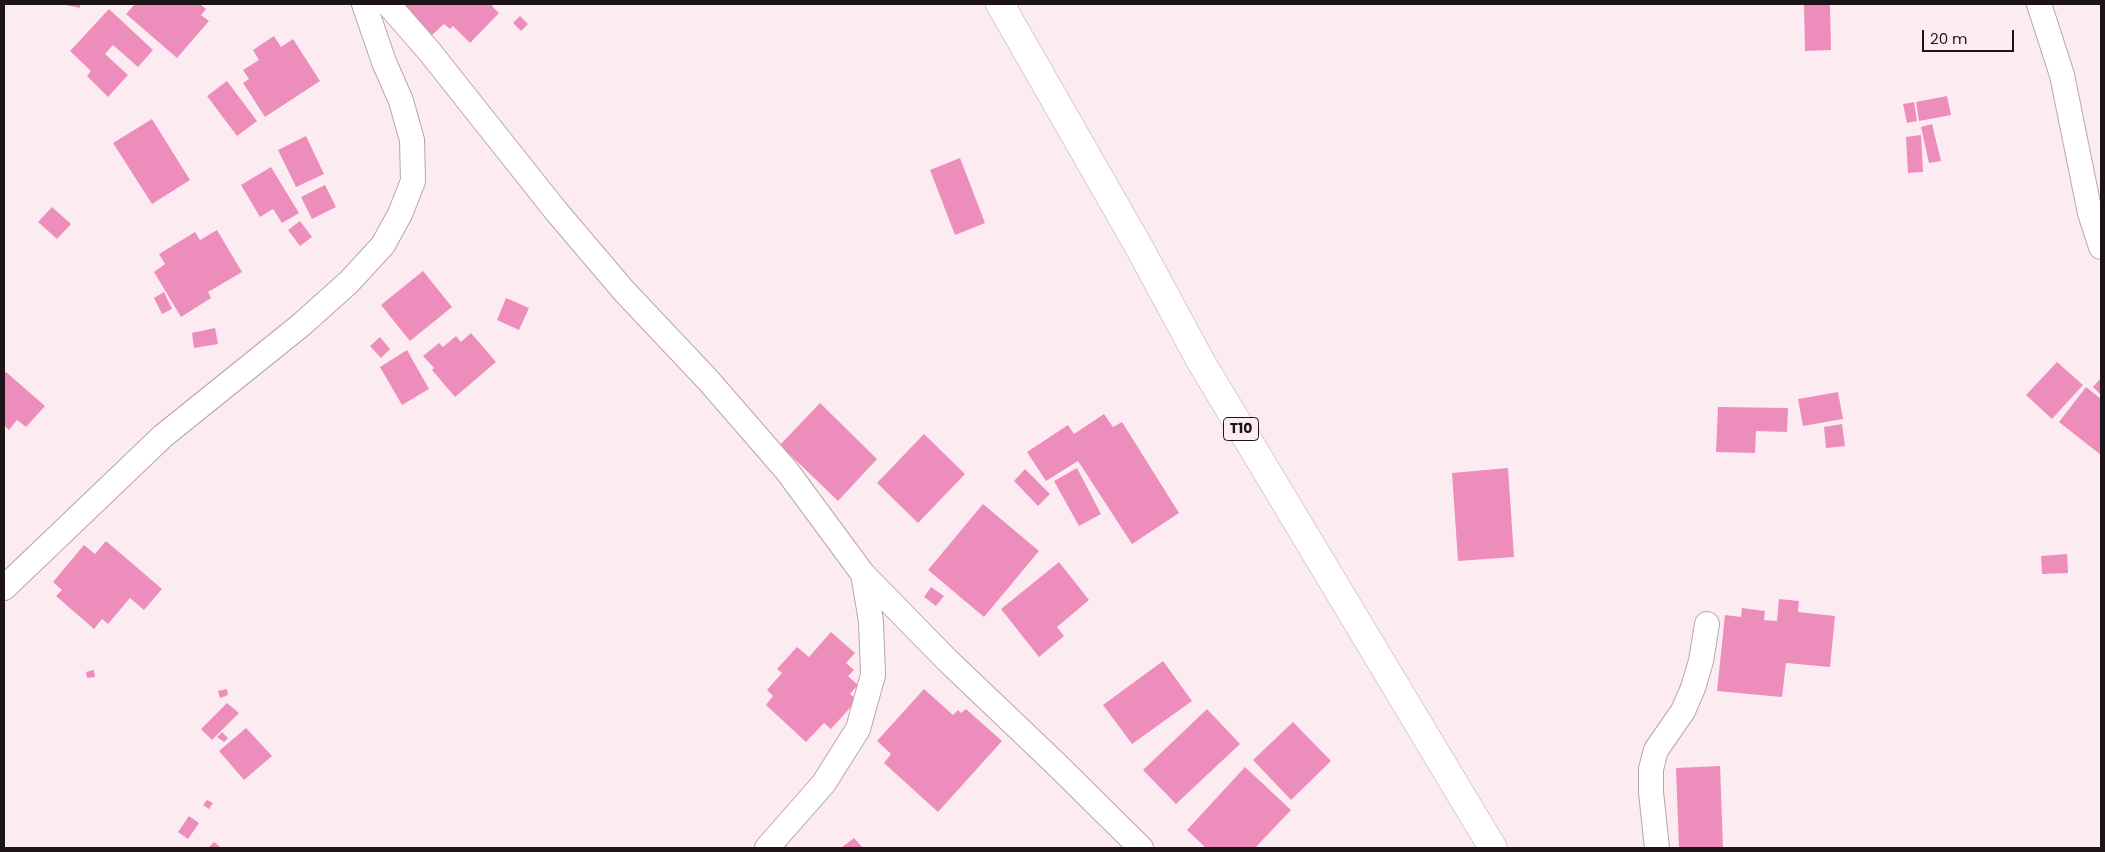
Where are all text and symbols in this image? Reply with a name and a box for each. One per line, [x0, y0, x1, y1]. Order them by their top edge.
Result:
scale bar [1925, 20, 2018, 52]
text: 20 m [1930, 28, 1968, 49]
road number: T10 [1224, 418, 1258, 440]

